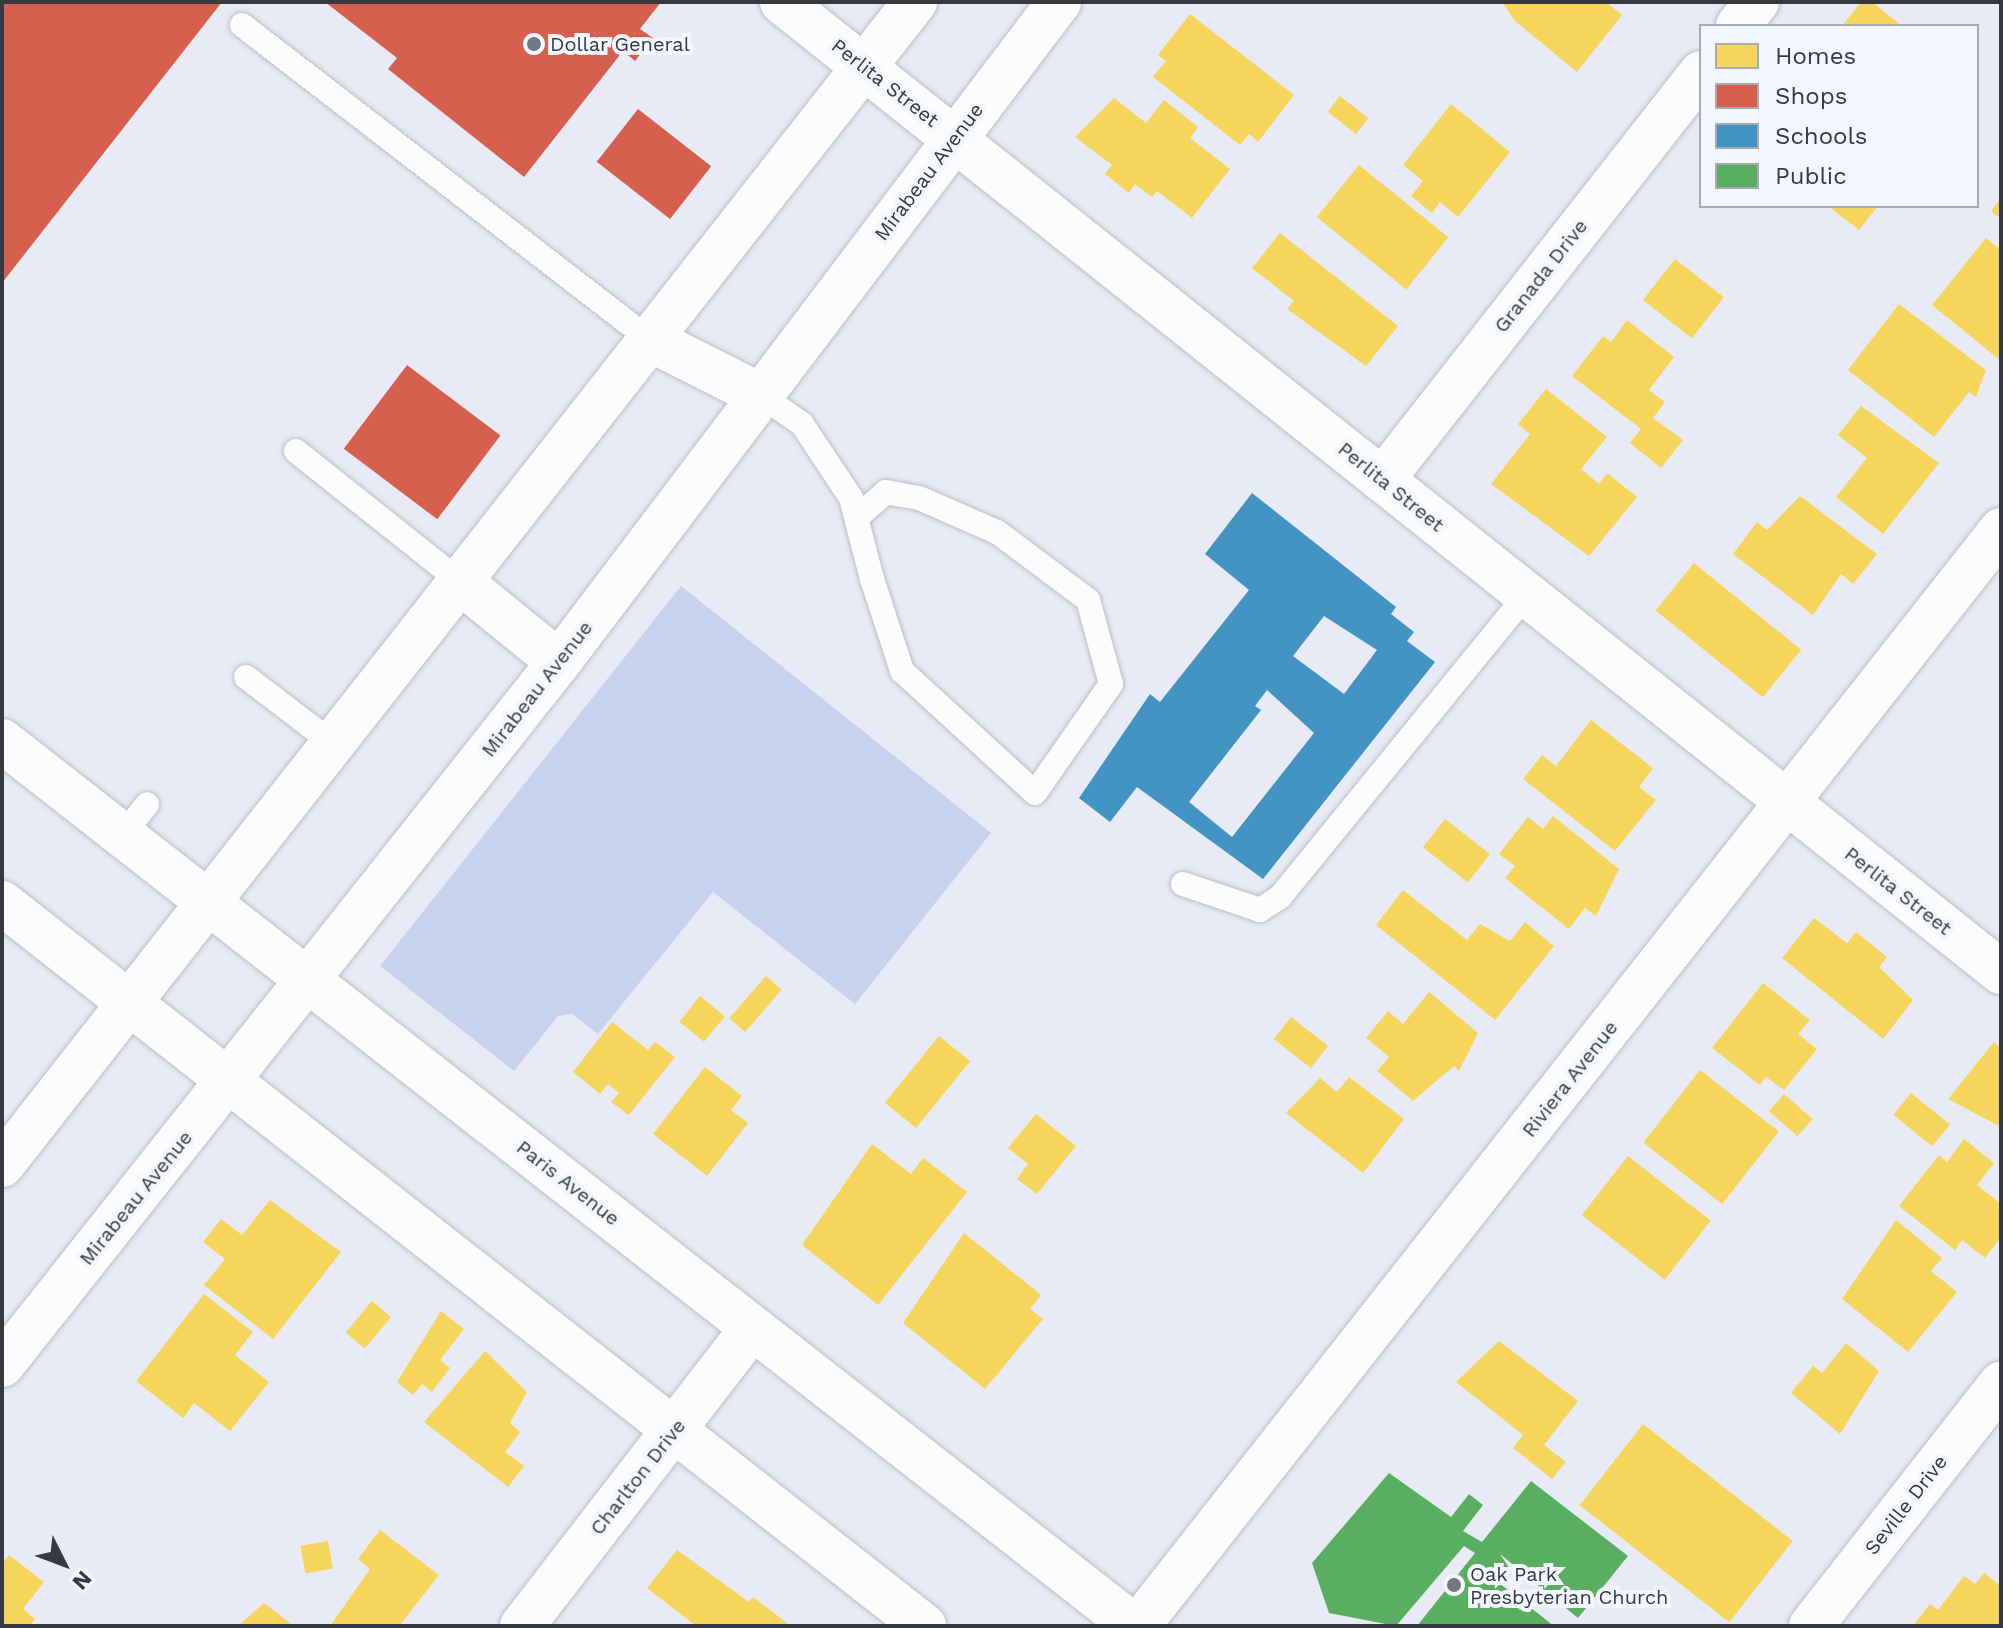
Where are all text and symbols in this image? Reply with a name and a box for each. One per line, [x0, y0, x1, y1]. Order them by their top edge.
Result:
legend [1699, 24, 1979, 208]
place label: Dollar General [550, 32, 690, 56]
street label: Perlita Street [826, 34, 944, 132]
marker: Dollar General [525, 35, 543, 53]
text: Homes [1775, 42, 1856, 70]
text: Shops [1775, 82, 1847, 110]
street label: Mirabeau Avenue [869, 98, 989, 246]
text: Schools [1775, 122, 1867, 150]
text: Public [1775, 162, 1847, 190]
street label: Granada Drive [1489, 214, 1593, 338]
street label: Perlita Street [1333, 437, 1449, 537]
street label: Mirabeau Avenue [476, 616, 598, 762]
street label: Perlita Street [1839, 842, 1957, 940]
street label: Riviera Avenue [1517, 1015, 1623, 1143]
street label: Mirabeau Avenue [74, 1126, 198, 1270]
street label: Paris Avenue [511, 1135, 625, 1231]
street label: Charlton Drive [585, 1414, 691, 1540]
street label: Seville Drive [1860, 1450, 1952, 1560]
north arrow [24, 1524, 104, 1604]
place label: Oak Park Presbyterian Church [1470, 1562, 1668, 1609]
text: N [67, 1566, 97, 1595]
marker: Oak Park Presbyterian Church [1445, 1576, 1463, 1594]

